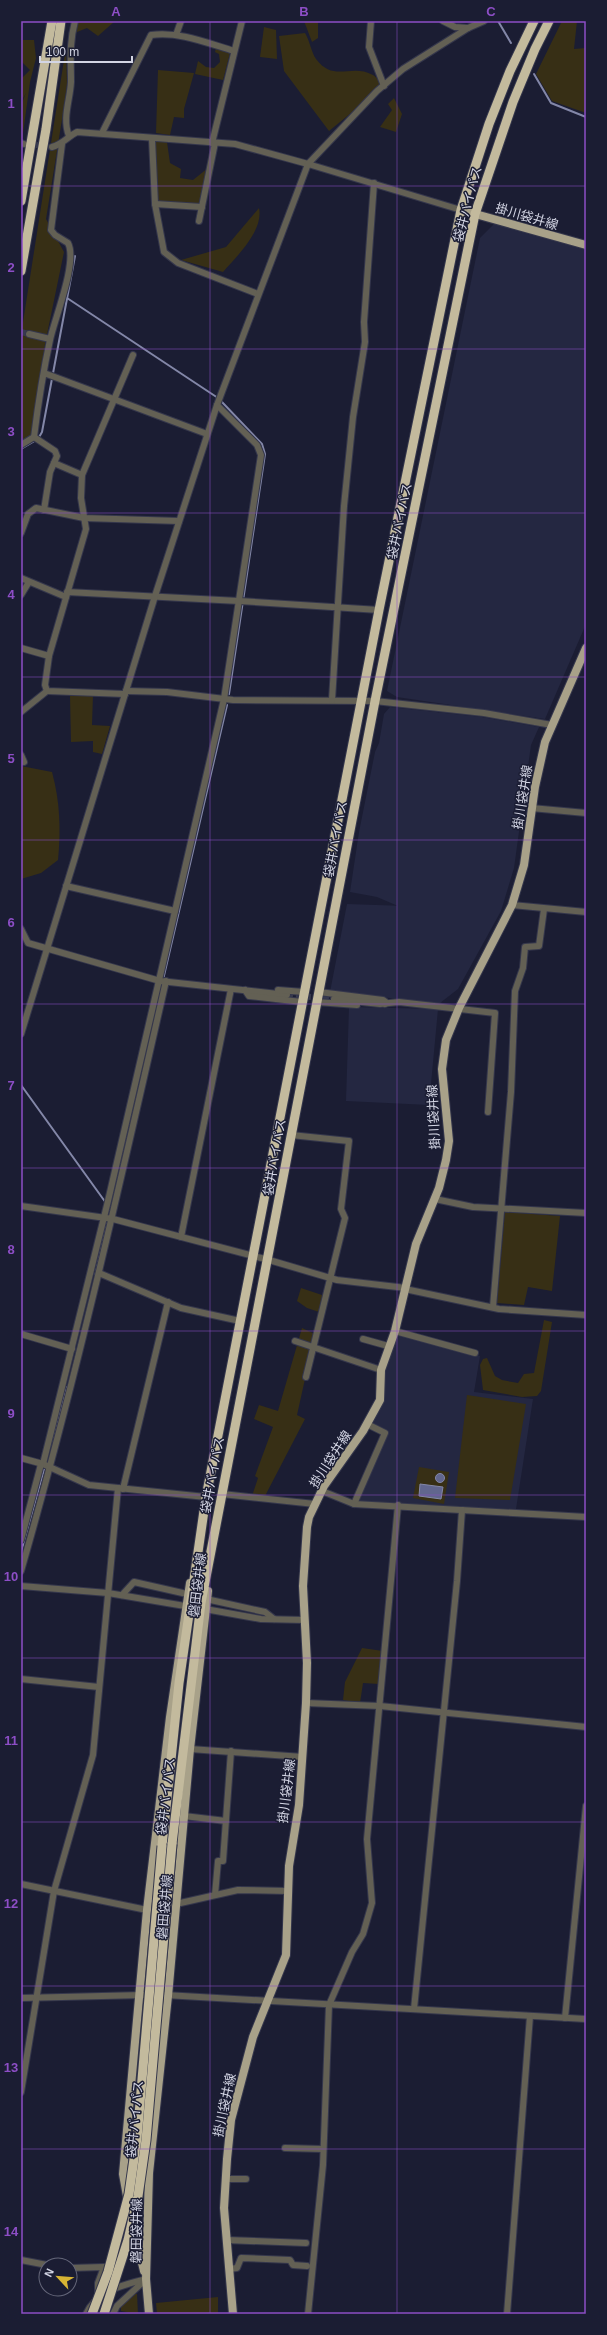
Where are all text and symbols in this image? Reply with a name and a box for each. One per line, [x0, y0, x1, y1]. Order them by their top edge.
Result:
text: A [111, 4, 121, 19]
text: B [299, 4, 309, 19]
text: C [486, 4, 496, 19]
scale bar [40, 38, 132, 64]
text: 100 m [46, 45, 79, 59]
text: 1 [7, 96, 15, 111]
street label: 袋井バイパス [450, 165, 485, 244]
street label: 掛川袋井線 [494, 200, 560, 233]
text: 2 [7, 260, 15, 275]
text: 3 [7, 424, 15, 439]
street label: 袋井バイパス [384, 482, 415, 561]
text: 4 [7, 587, 15, 602]
text: 5 [7, 751, 15, 766]
street label: 掛川袋井線 [510, 764, 535, 830]
street label: 袋井バイパス [321, 800, 350, 879]
text: 6 [7, 915, 15, 930]
text: 7 [7, 1078, 15, 1093]
street label: 掛川袋井線 [424, 1084, 443, 1150]
street label: 袋井バイパス [260, 1118, 289, 1197]
text: 8 [7, 1242, 15, 1257]
text: 9 [7, 1406, 15, 1421]
street label: 掛川袋井線 [306, 1428, 354, 1491]
street label: 袋井バイパス [198, 1436, 227, 1515]
street label: 磐田袋井線 [186, 1552, 209, 1618]
text: 10 [4, 1569, 18, 1584]
text: 11 [4, 1733, 18, 1748]
street label: 袋井バイパス [153, 1757, 178, 1836]
street label: 掛川袋井線 [275, 1758, 298, 1824]
street label: 磐田袋井線 [154, 1874, 175, 1940]
text: 12 [4, 1896, 18, 1911]
text: 13 [4, 2060, 18, 2075]
street label: 掛川袋井線 [210, 2072, 239, 2138]
street label: 袋井バイパス [123, 2080, 146, 2158]
street label: 磐田袋井線 [128, 2198, 145, 2264]
text: 14 [4, 2224, 19, 2239]
north arrow [38, 2257, 78, 2297]
text: N [42, 2266, 56, 2279]

